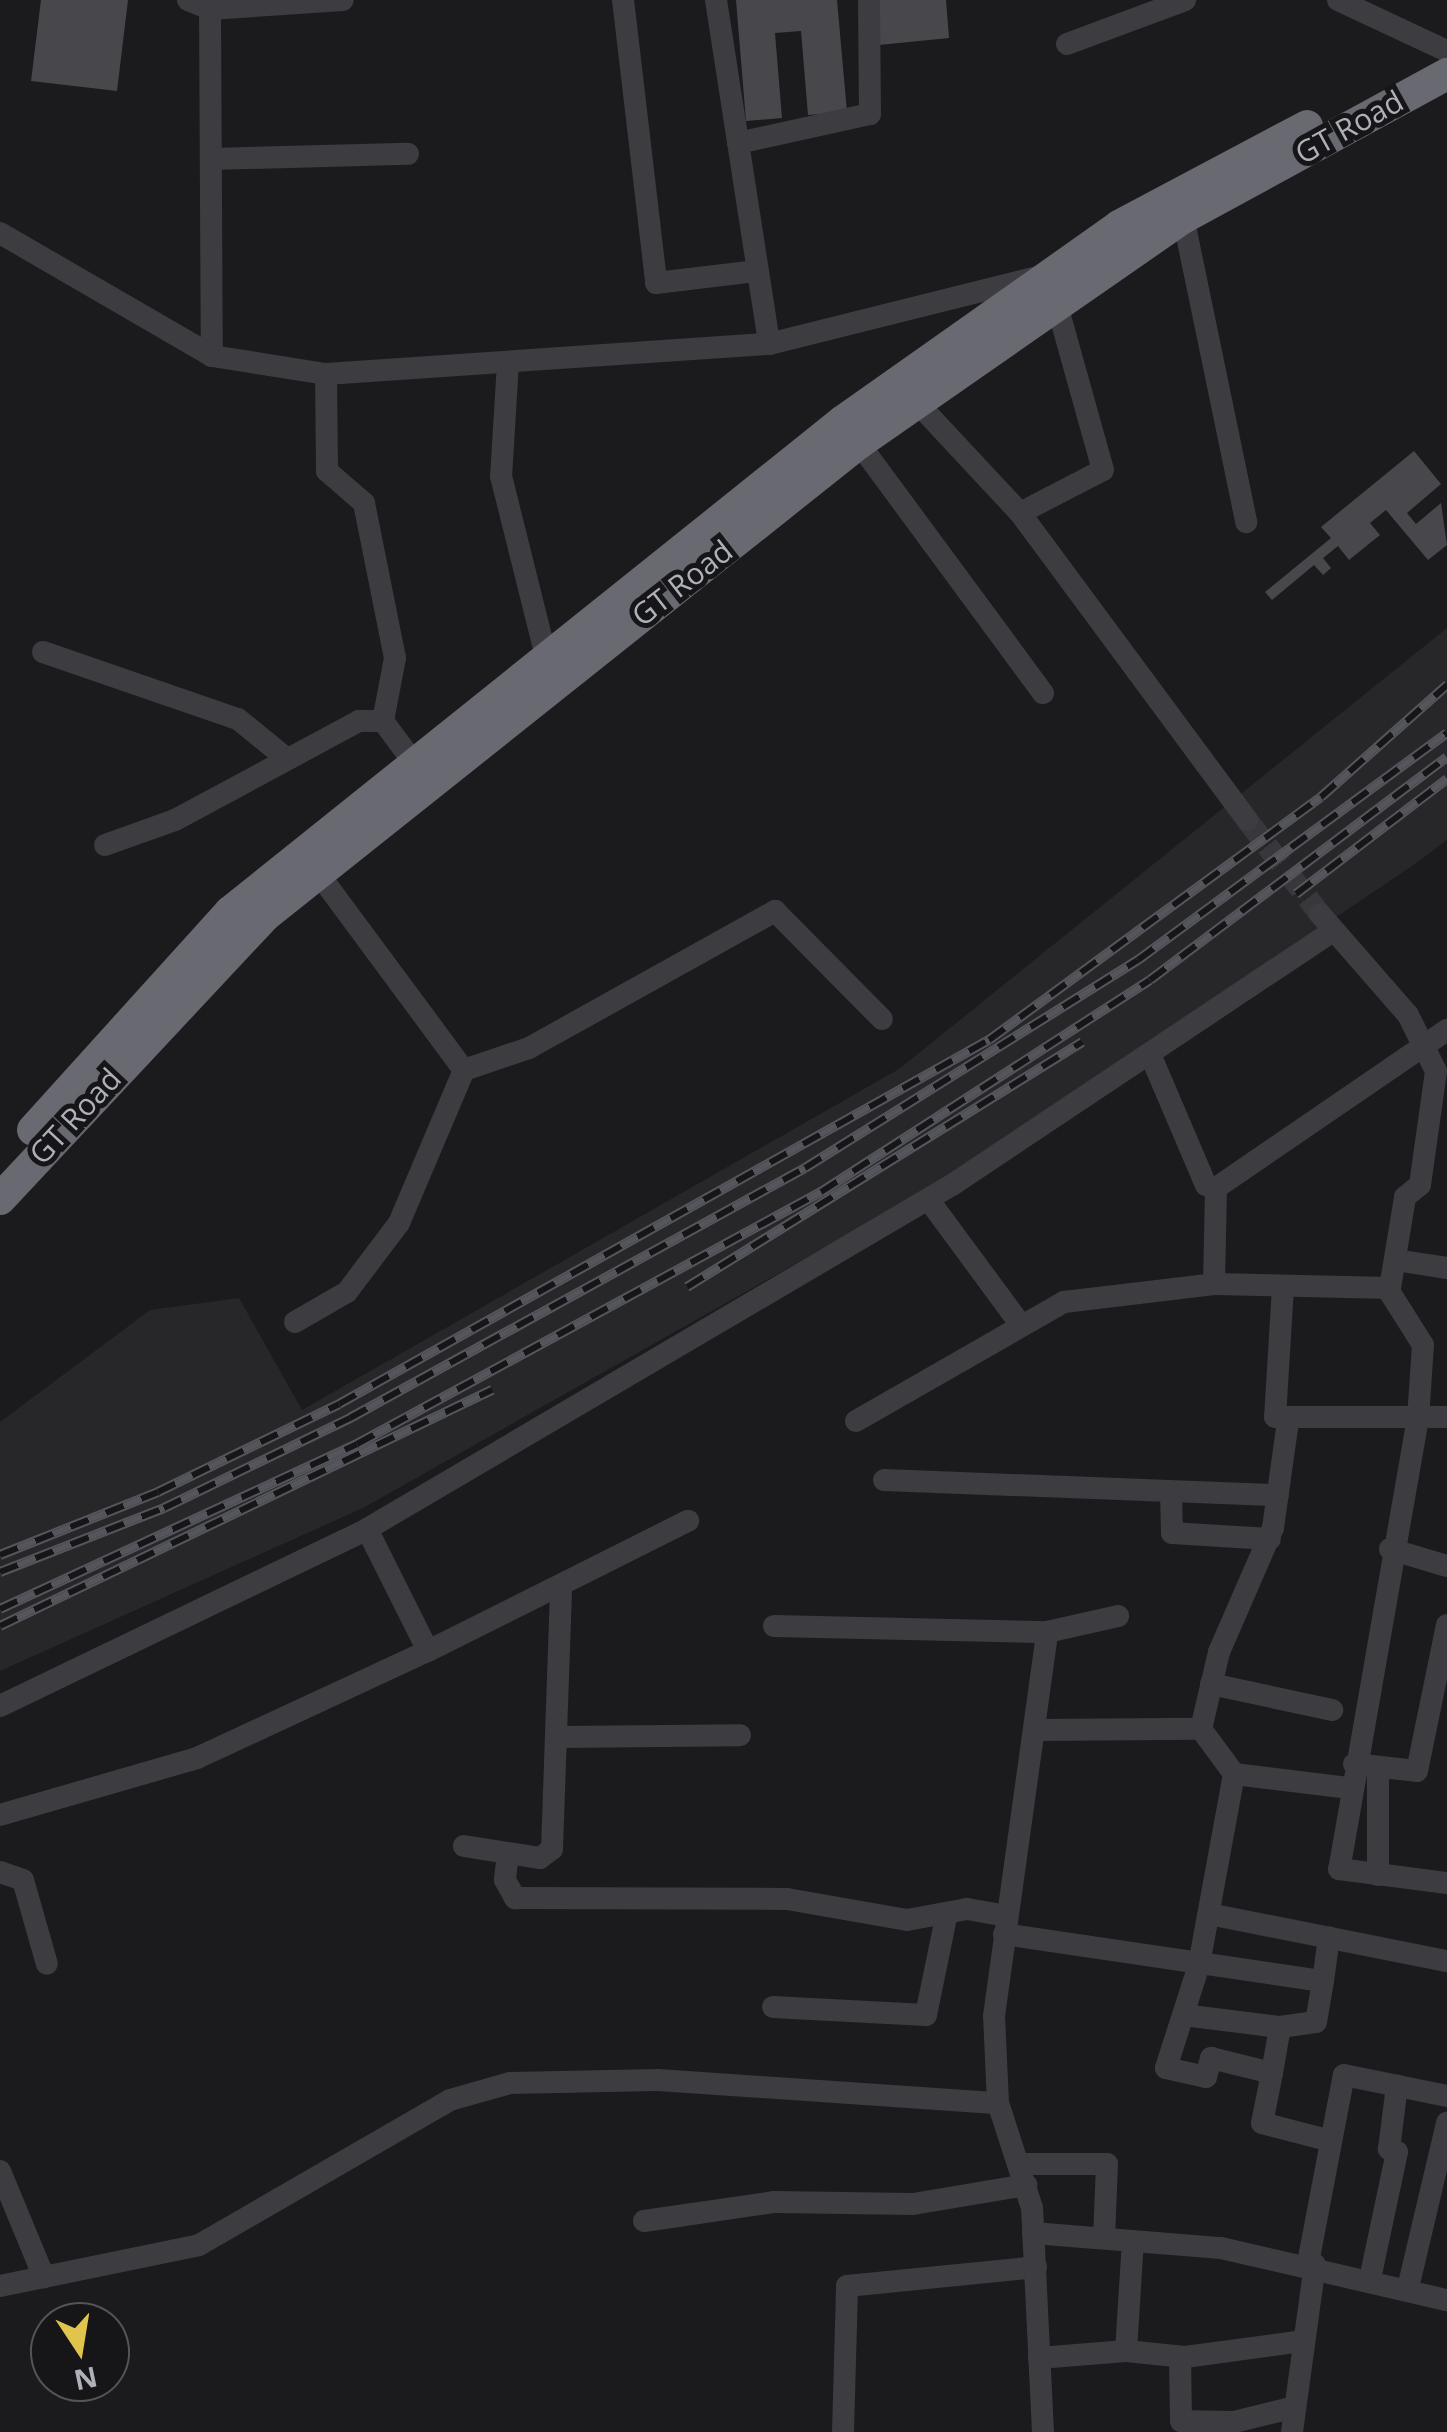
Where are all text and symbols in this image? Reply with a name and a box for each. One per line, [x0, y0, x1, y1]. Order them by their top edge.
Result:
street label: GT Road [1289, 83, 1409, 171]
street label: GT Road [625, 533, 739, 633]
street label: GT Road [22, 1061, 128, 1171]
north arrow [30, 2302, 130, 2402]
text: N [71, 2358, 101, 2400]

